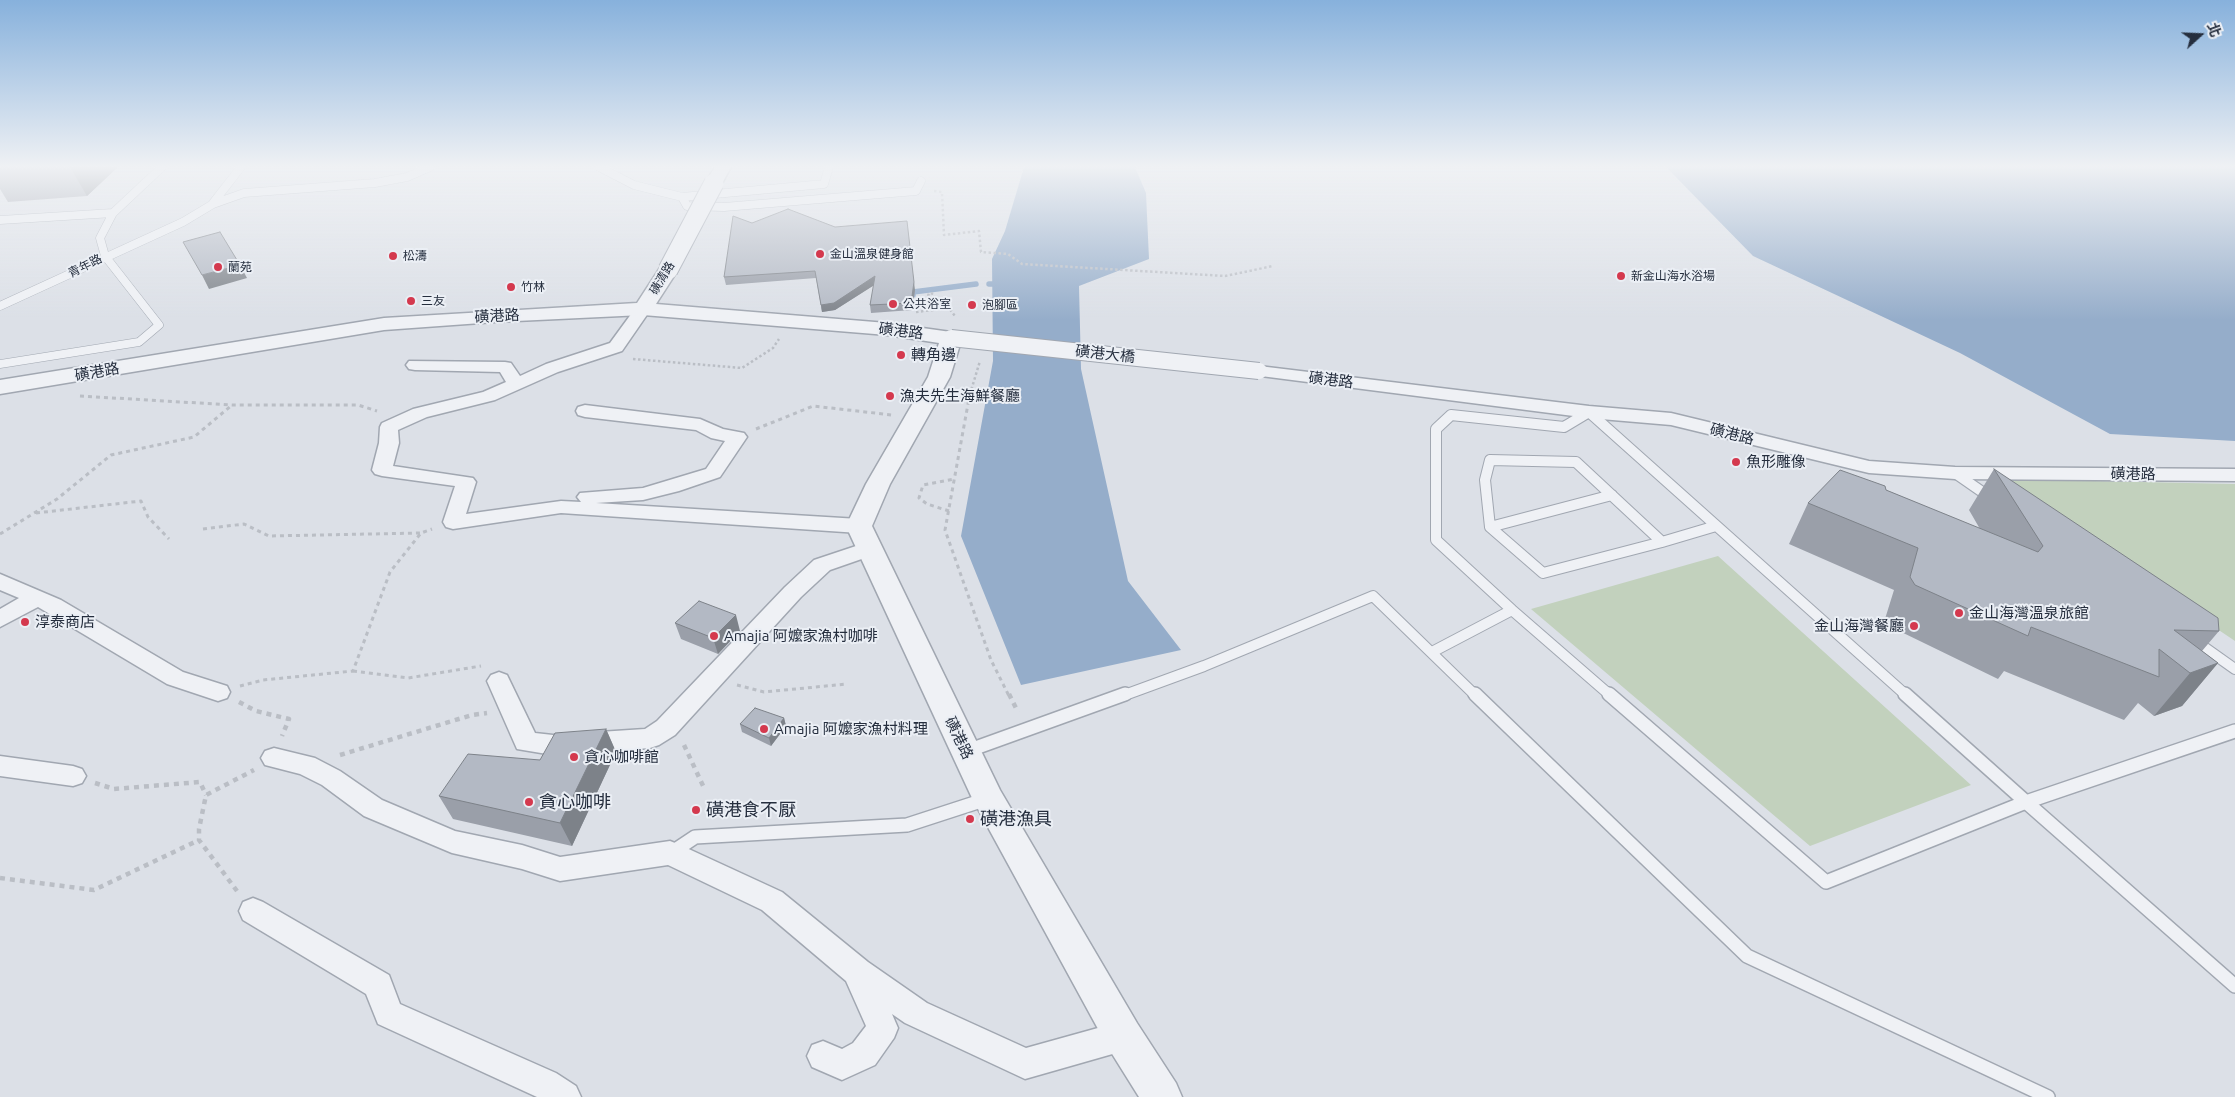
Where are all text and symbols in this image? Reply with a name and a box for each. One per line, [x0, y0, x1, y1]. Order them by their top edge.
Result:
north arrow [2175, 10, 2225, 60]
text: 北 [2204, 21, 2224, 39]
place label: 金山溫泉健身館 [830, 247, 914, 261]
marker: 金山溫泉健身館 [814, 248, 826, 260]
place label: 松濤 [403, 249, 427, 263]
marker: 松濤 [387, 250, 399, 262]
street label: 青年路 [66, 251, 104, 281]
street label: 磺清路 [647, 259, 677, 297]
place label: 蘭苑 [228, 260, 252, 274]
marker: 蘭苑 [212, 261, 224, 273]
place label: 新金山海水浴場 [1631, 269, 1715, 283]
marker: 新金山海水浴場 [1615, 270, 1627, 282]
place label: 竹林 [521, 280, 545, 294]
marker: 竹林 [505, 281, 517, 293]
place label: 三友 [421, 294, 445, 308]
marker: 三友 [405, 295, 417, 307]
place label: 公共浴室 [903, 297, 951, 311]
marker: 公共浴室 [887, 298, 899, 310]
place label: 泡腳區 [982, 298, 1018, 312]
marker: 泡腳區 [966, 299, 978, 311]
street label: 磺港路 [474, 306, 520, 326]
street label: 磺港路 [878, 319, 924, 343]
street label: 磺港大橋 [1074, 342, 1136, 366]
place label: 轉角邊 [911, 346, 956, 364]
marker: 轉角邊 [895, 349, 907, 361]
street label: 磺港路 [73, 359, 121, 385]
street label: 磺港路 [1308, 368, 1354, 392]
place label: 漁夫先生海鮮餐廳 [900, 387, 1020, 405]
marker: 漁夫先生海鮮餐廳 [884, 390, 896, 402]
street label: 磺港路 [1708, 420, 1756, 448]
place label: 魚形雕像 [1746, 453, 1806, 471]
marker: 魚形雕像 [1730, 456, 1742, 468]
street label: 磺港路 [2110, 465, 2156, 483]
place label: 金山海灣溫泉旅館 [1969, 604, 2089, 622]
marker: 金山海灣溫泉旅館 [1953, 607, 1965, 619]
place label: 淳泰商店 [35, 613, 95, 631]
marker: 淳泰商店 [19, 616, 31, 628]
place label: 金山海灣餐廳 [1814, 617, 1904, 635]
marker: 金山海灣餐廳 [1908, 620, 1920, 632]
place label: Amajia 阿嬤家漁村咖啡 [724, 627, 878, 645]
marker: Amajia 阿嬤家漁村咖啡 [708, 630, 720, 642]
street label: 磺港路 [941, 714, 977, 762]
place label: Amajia 阿嬤家漁村料理 [774, 720, 928, 738]
marker: Amajia 阿嬤家漁村料理 [758, 723, 770, 735]
place label: 貪心咖啡館 [584, 748, 659, 766]
marker: 貪心咖啡館 [568, 751, 580, 763]
place label: 貪心咖啡 [539, 791, 611, 813]
marker: 貪心咖啡 [523, 796, 535, 808]
place label: 磺港食不厭 [706, 799, 796, 821]
marker: 磺港食不厭 [690, 804, 702, 816]
place label: 磺港漁具 [980, 808, 1052, 830]
marker: 磺港漁具 [964, 813, 976, 825]

